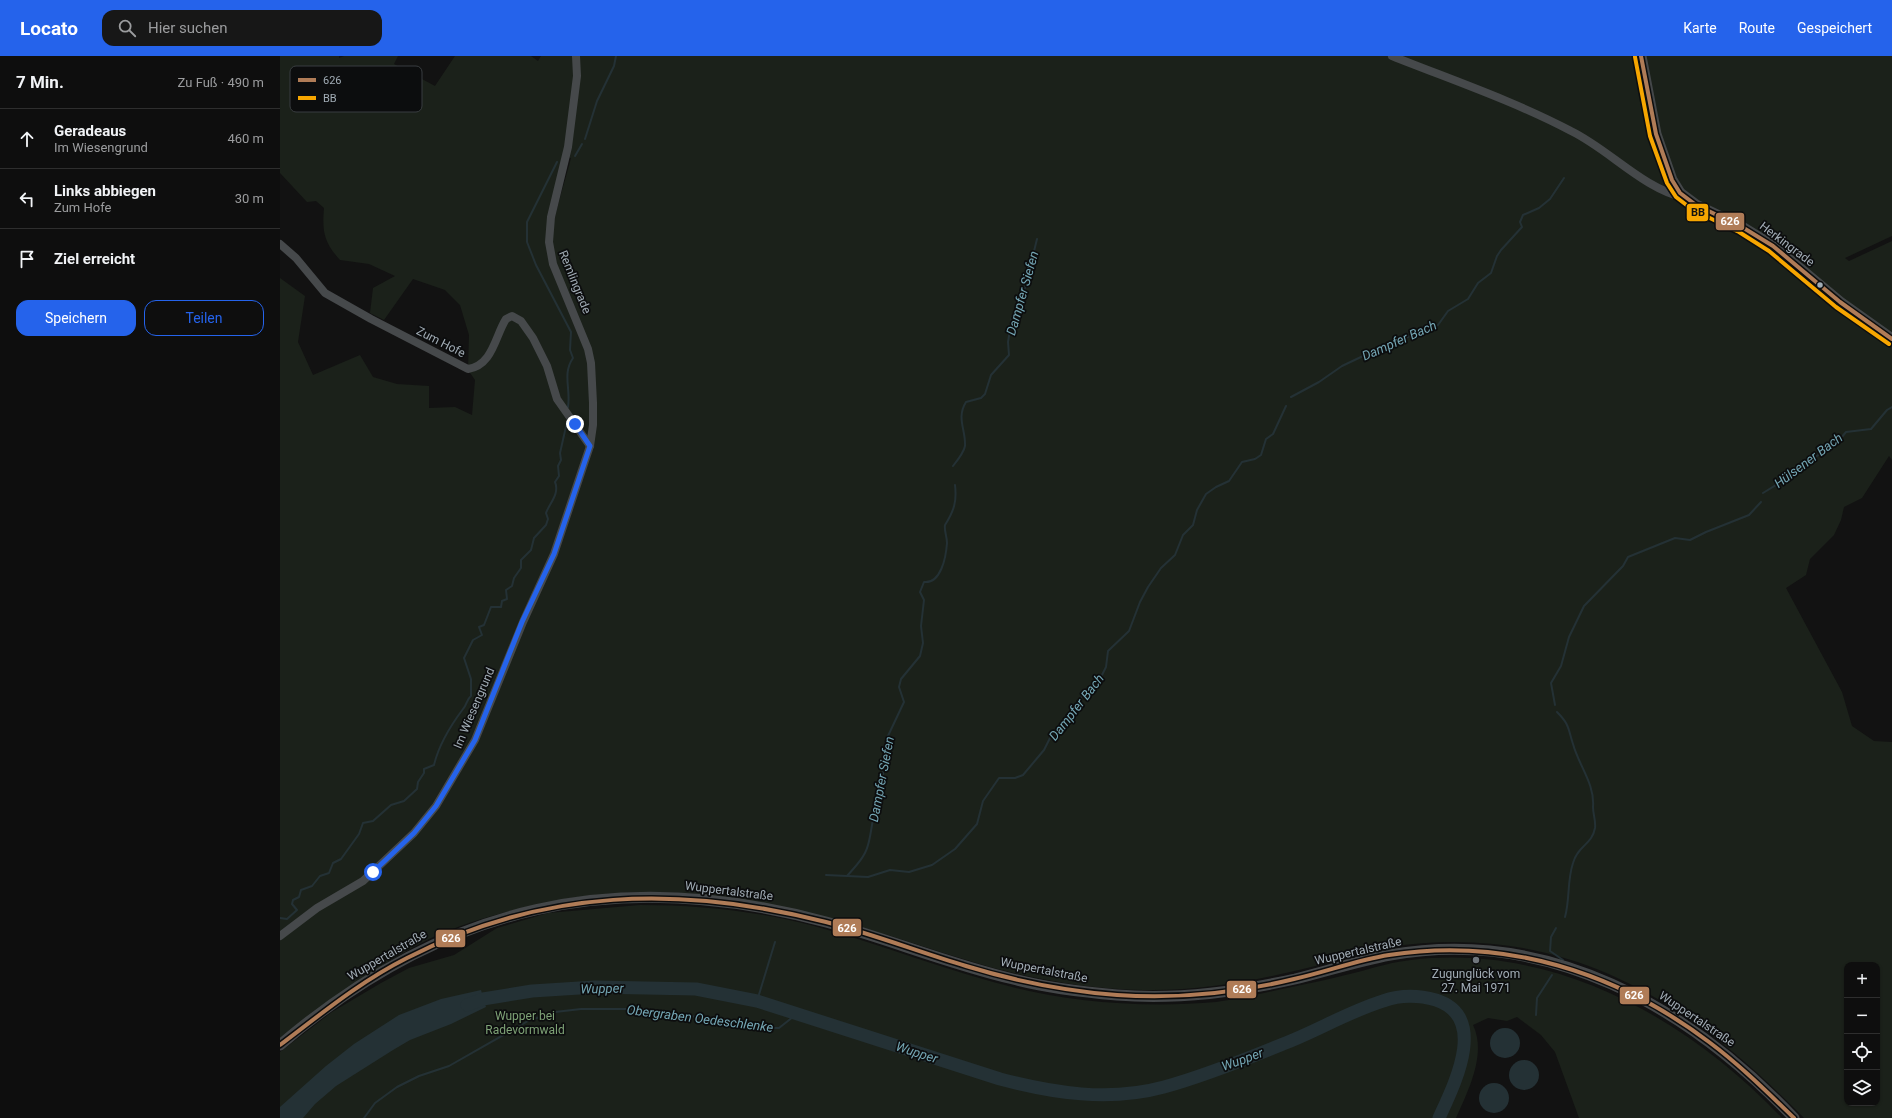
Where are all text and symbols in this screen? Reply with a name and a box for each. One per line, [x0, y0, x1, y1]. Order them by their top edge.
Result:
search box [102, 10, 382, 46]
text: Locato [20, 17, 78, 40]
icon: search [116, 17, 138, 39]
text: Hier suchen [148, 19, 227, 37]
text: Karte [1683, 20, 1717, 36]
text: Route [1739, 20, 1775, 36]
text: Gespeichert [1797, 20, 1872, 36]
legend [290, 66, 422, 112]
text: 7 Min. [16, 72, 64, 92]
text: 626 [323, 74, 342, 87]
text: Zu Fuß · 490 m [178, 75, 264, 90]
text: BB [323, 92, 337, 105]
text: Geradeaus [54, 122, 126, 140]
icon: ahead [16, 128, 38, 150]
text: 460 m [227, 131, 264, 146]
text: Im Wiesengrund [54, 140, 148, 155]
text: Links abbiegen [54, 182, 156, 200]
icon: left [16, 188, 38, 210]
text: 30 m [235, 191, 264, 206]
text: Zum Hofe [54, 200, 111, 215]
line badge: BB [1686, 203, 1709, 222]
text: BB [1691, 206, 1705, 219]
line badge: 626 [1715, 212, 1745, 231]
text: 626 [1721, 215, 1739, 228]
street label: Herkingrade [1757, 219, 1817, 269]
icon: arrive [16, 248, 38, 270]
street label: Remlingrade [556, 248, 594, 316]
water label: Dampfer Siefen [1003, 249, 1042, 337]
text: Ziel erreicht [54, 250, 135, 268]
unlabelled marker [1815, 280, 1825, 290]
button: Speichern [16, 300, 136, 336]
button: Teilen [144, 300, 264, 336]
water label: Dampfer Bach [1360, 317, 1439, 364]
street label: Zum Hofe [414, 324, 468, 360]
route end [566, 415, 584, 433]
water label: Hülsener Bach [1771, 430, 1845, 491]
street label: Im Wiesengrund [451, 665, 497, 751]
water label: Dampfer Bach [1046, 671, 1107, 743]
water label: Dampfer Siefen [866, 735, 897, 823]
route start [364, 863, 382, 881]
street label: Wuppertalstraße [684, 879, 774, 903]
line badge: 626 [832, 918, 862, 937]
text: 626 [838, 922, 856, 935]
street label: Wuppertalstraße [345, 927, 429, 983]
line badge: 626 [435, 929, 466, 948]
text: 626 [442, 932, 460, 945]
street label: Wuppertalstraße [1313, 934, 1403, 968]
street label: Wuppertalstraße [999, 955, 1089, 985]
marker: Zugunglück vom 27. Mai 1971 [1471, 955, 1481, 965]
map controls [1844, 962, 1880, 1106]
button: + [1844, 962, 1880, 998]
place label: Zugunglück vom 27. Mai 1971 [1432, 967, 1520, 995]
line badge: 626 [1226, 980, 1257, 999]
water label: Wupper [580, 981, 624, 996]
text: 626 [1233, 983, 1251, 996]
line badge: 626 [1619, 986, 1650, 1005]
street label: Wuppertalstraße [1656, 988, 1738, 1050]
text: 626 [1625, 989, 1643, 1002]
button: − [1844, 998, 1880, 1034]
water label: Obergraben Oedeschlenke [626, 1002, 774, 1035]
park label: Wupper bei Radevormwald [485, 1009, 565, 1037]
button: locate [1844, 1034, 1880, 1070]
water label: Wupper [894, 1039, 940, 1066]
water label: Wupper [1219, 1045, 1266, 1074]
button: layers [1844, 1070, 1880, 1106]

